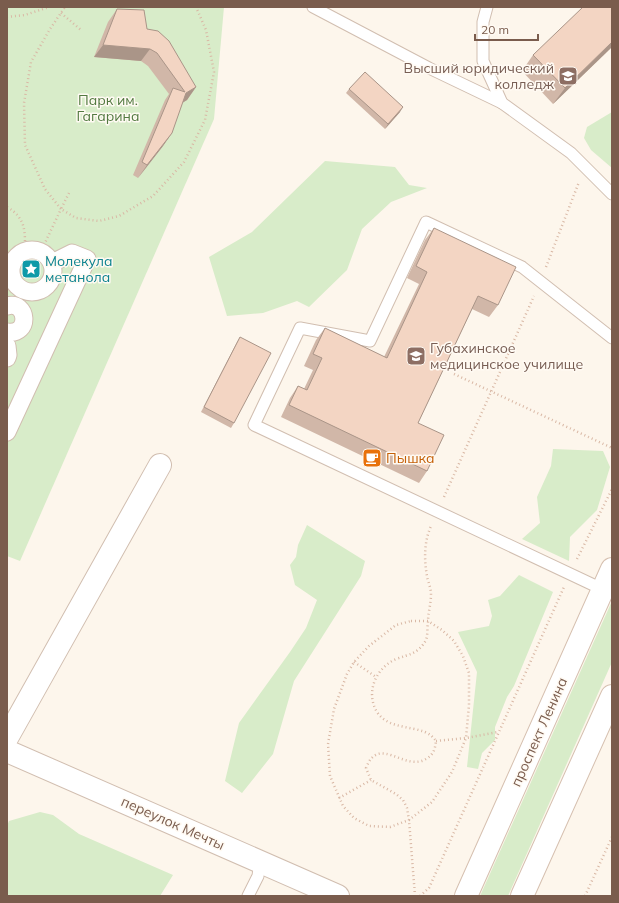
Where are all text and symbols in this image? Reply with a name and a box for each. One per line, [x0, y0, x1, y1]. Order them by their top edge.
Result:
scale bar [475, 16, 538, 42]
text: 20 m [481, 22, 509, 37]
place label: Высший юридический колледж [404, 59, 555, 93]
school or university icon: Высший юридический колледж [557, 65, 579, 87]
park label: Парк им. Гагарина [77, 91, 139, 125]
place label: Молекула метанола [45, 252, 112, 286]
place icon: Молекула метанола [20, 258, 42, 280]
place label: Губахинское медицинское училище [430, 339, 584, 373]
school or university icon: Губахинское медицинское училище [405, 345, 427, 367]
cafe icon: Пышка [361, 447, 383, 469]
place label: Пышка [386, 449, 435, 467]
street label: проспект Ленина [507, 675, 571, 789]
street label: переулок Мечты [118, 792, 228, 854]

